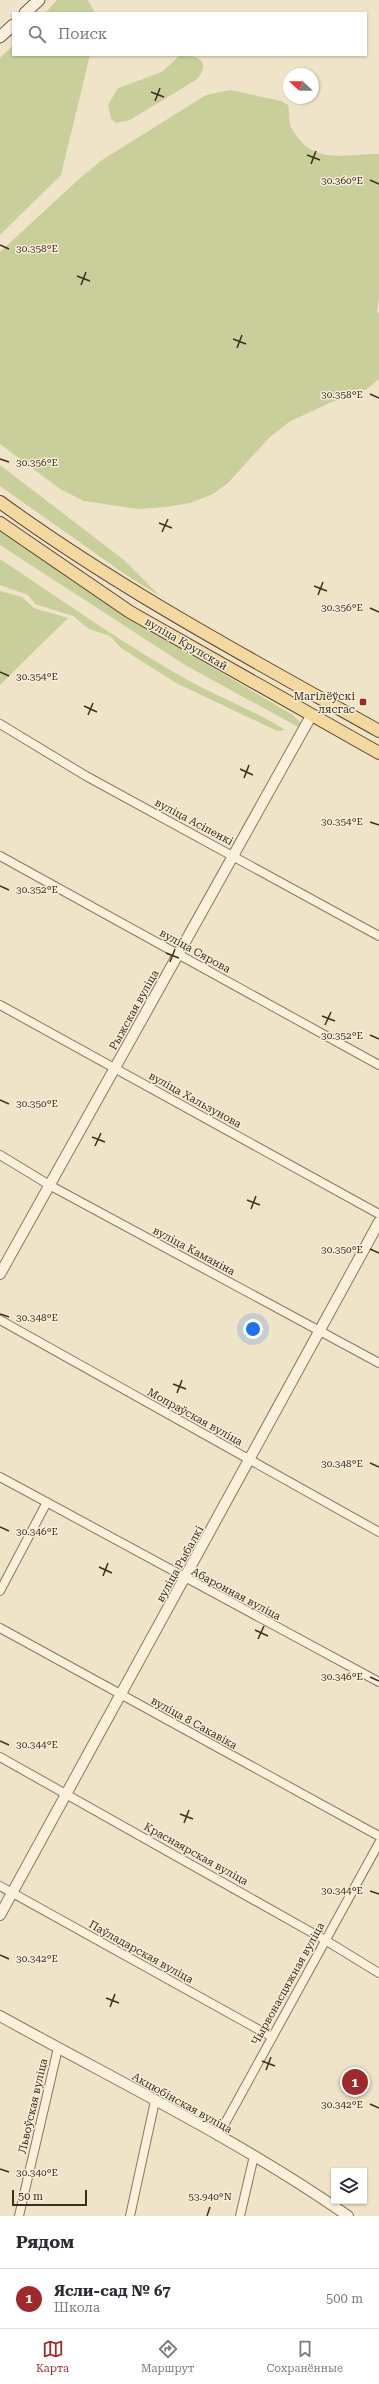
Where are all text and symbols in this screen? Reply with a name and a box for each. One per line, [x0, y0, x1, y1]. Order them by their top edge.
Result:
search box [12, 12, 367, 56]
icon: search [26, 23, 48, 45]
text: Поиск [58, 25, 107, 43]
north arrow [283, 68, 319, 104]
text: 30.360°E [321, 175, 363, 186]
text: 30.358°E [16, 243, 58, 254]
text: 30.358°E [321, 389, 363, 400]
text: 30.356°E [16, 457, 58, 468]
text: 30.356°E [321, 602, 363, 613]
street label: вуліца Крупскай [142, 615, 230, 673]
text: 30.354°E [16, 671, 58, 682]
place label: Магілёўскі лясгас [294, 690, 355, 716]
marker: Магілёўскі лясгас [358, 697, 368, 707]
street label: вуліца Асіпенкі [153, 796, 236, 848]
text: 30.354°E [321, 816, 363, 827]
text: 30.352°E [16, 884, 58, 895]
street label: вуліца Сярова [157, 926, 233, 976]
street label: Рыжская вуліца [107, 968, 161, 1052]
text: 30.352°E [321, 1030, 363, 1041]
street label: вуліца Хальзунова [146, 1069, 244, 1131]
text: 30.350°E [16, 1098, 58, 1109]
street label: вуліца Каманіна [151, 1224, 237, 1278]
text: 30.350°E [321, 1244, 363, 1255]
text: 30.348°E [16, 1312, 58, 1323]
your location [243, 1319, 263, 1339]
street label: Мопраўская вуліца [145, 1385, 245, 1449]
text: 30.348°E [321, 1458, 363, 1469]
street label: вуліца Рыбалкі [154, 1523, 207, 1604]
text: 30.346°E [16, 1526, 58, 1537]
street label: Абаронная вуліца [189, 1565, 283, 1623]
text: 30.346°E [321, 1671, 363, 1682]
street label: вуліца 8 Сакавіка [149, 1694, 239, 1752]
text: 30.344°E [16, 1739, 58, 1750]
street label: Краснаярская вуліца [142, 1820, 250, 1888]
text: 30.344°E [321, 1885, 363, 1896]
street label: Паўладарская вуліца [86, 1918, 196, 1986]
street label: Чырвонасцяжная вуліца [249, 1920, 327, 2048]
text: 30.342°E [16, 1953, 58, 1964]
street label: Львоўская вуліца [16, 2057, 50, 2155]
pin: 1 [342, 2067, 368, 2097]
street label: Акцюбінская вуліца [130, 2070, 234, 2136]
text: 30.342°E [321, 2099, 363, 2110]
text: 30.340°E [16, 2167, 58, 2178]
map controls [331, 2168, 367, 2204]
button: layers [331, 2168, 367, 2204]
scale bar [12, 2188, 87, 2207]
text: 50 m [18, 2190, 43, 2203]
text: 53.940°N [188, 2191, 232, 2202]
text: Рядом [16, 2232, 74, 2252]
text: Ясли-сад № 67 [54, 2282, 171, 2300]
text: 1 [25, 2291, 33, 2306]
text: 500 m [326, 2291, 363, 2306]
text: Школа [54, 2300, 100, 2315]
tab: Карта [36, 2338, 69, 2375]
tab: Маршрут [141, 2338, 194, 2375]
tab: Сохранённые [266, 2338, 343, 2375]

